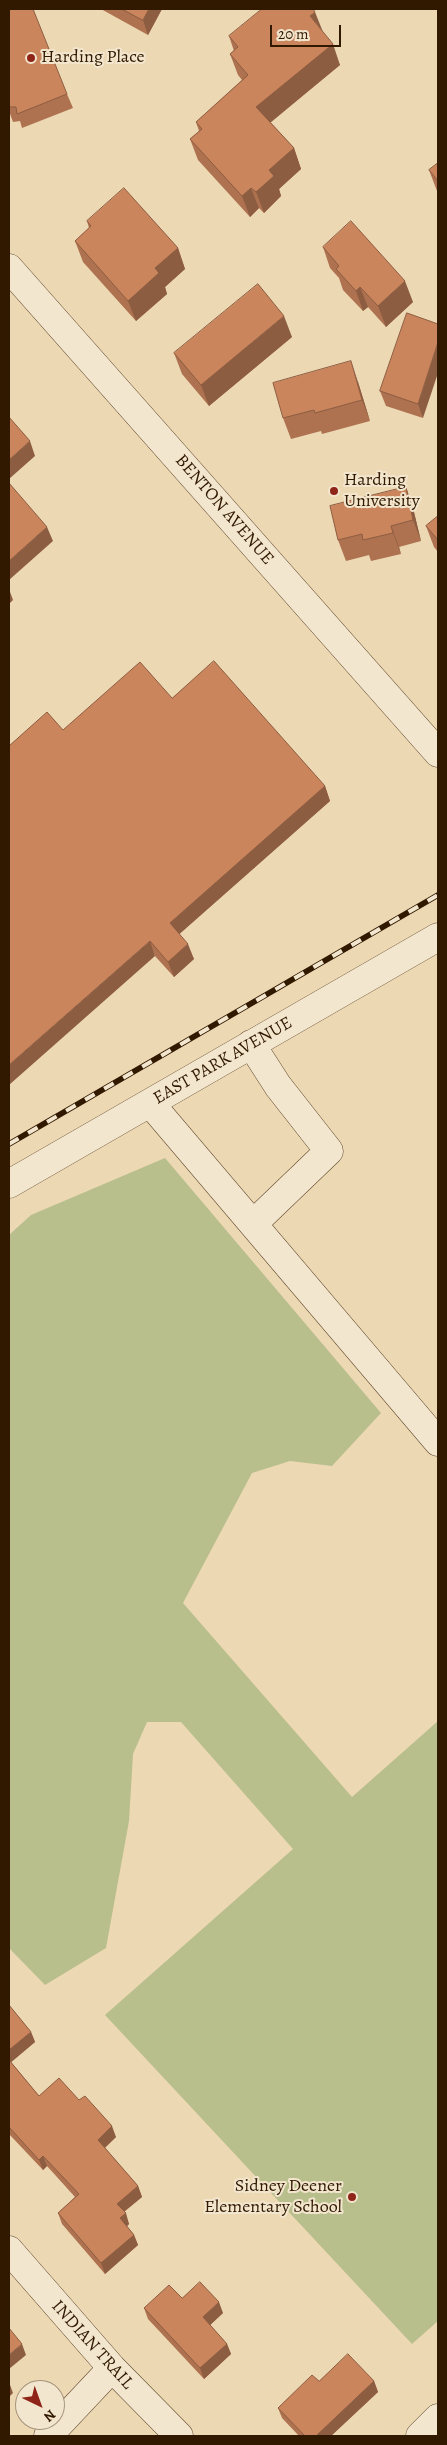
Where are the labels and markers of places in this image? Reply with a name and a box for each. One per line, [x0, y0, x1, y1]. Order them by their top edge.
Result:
place label: Harding Place [41, 47, 145, 69]
marker: Harding Place [25, 52, 37, 64]
place label: Harding University [344, 470, 420, 512]
marker: Harding University [328, 485, 340, 497]
place label: Sidney Deener Elementary School [204, 2176, 342, 2218]
marker: Sidney Deener Elementary School [346, 2191, 358, 2203]

